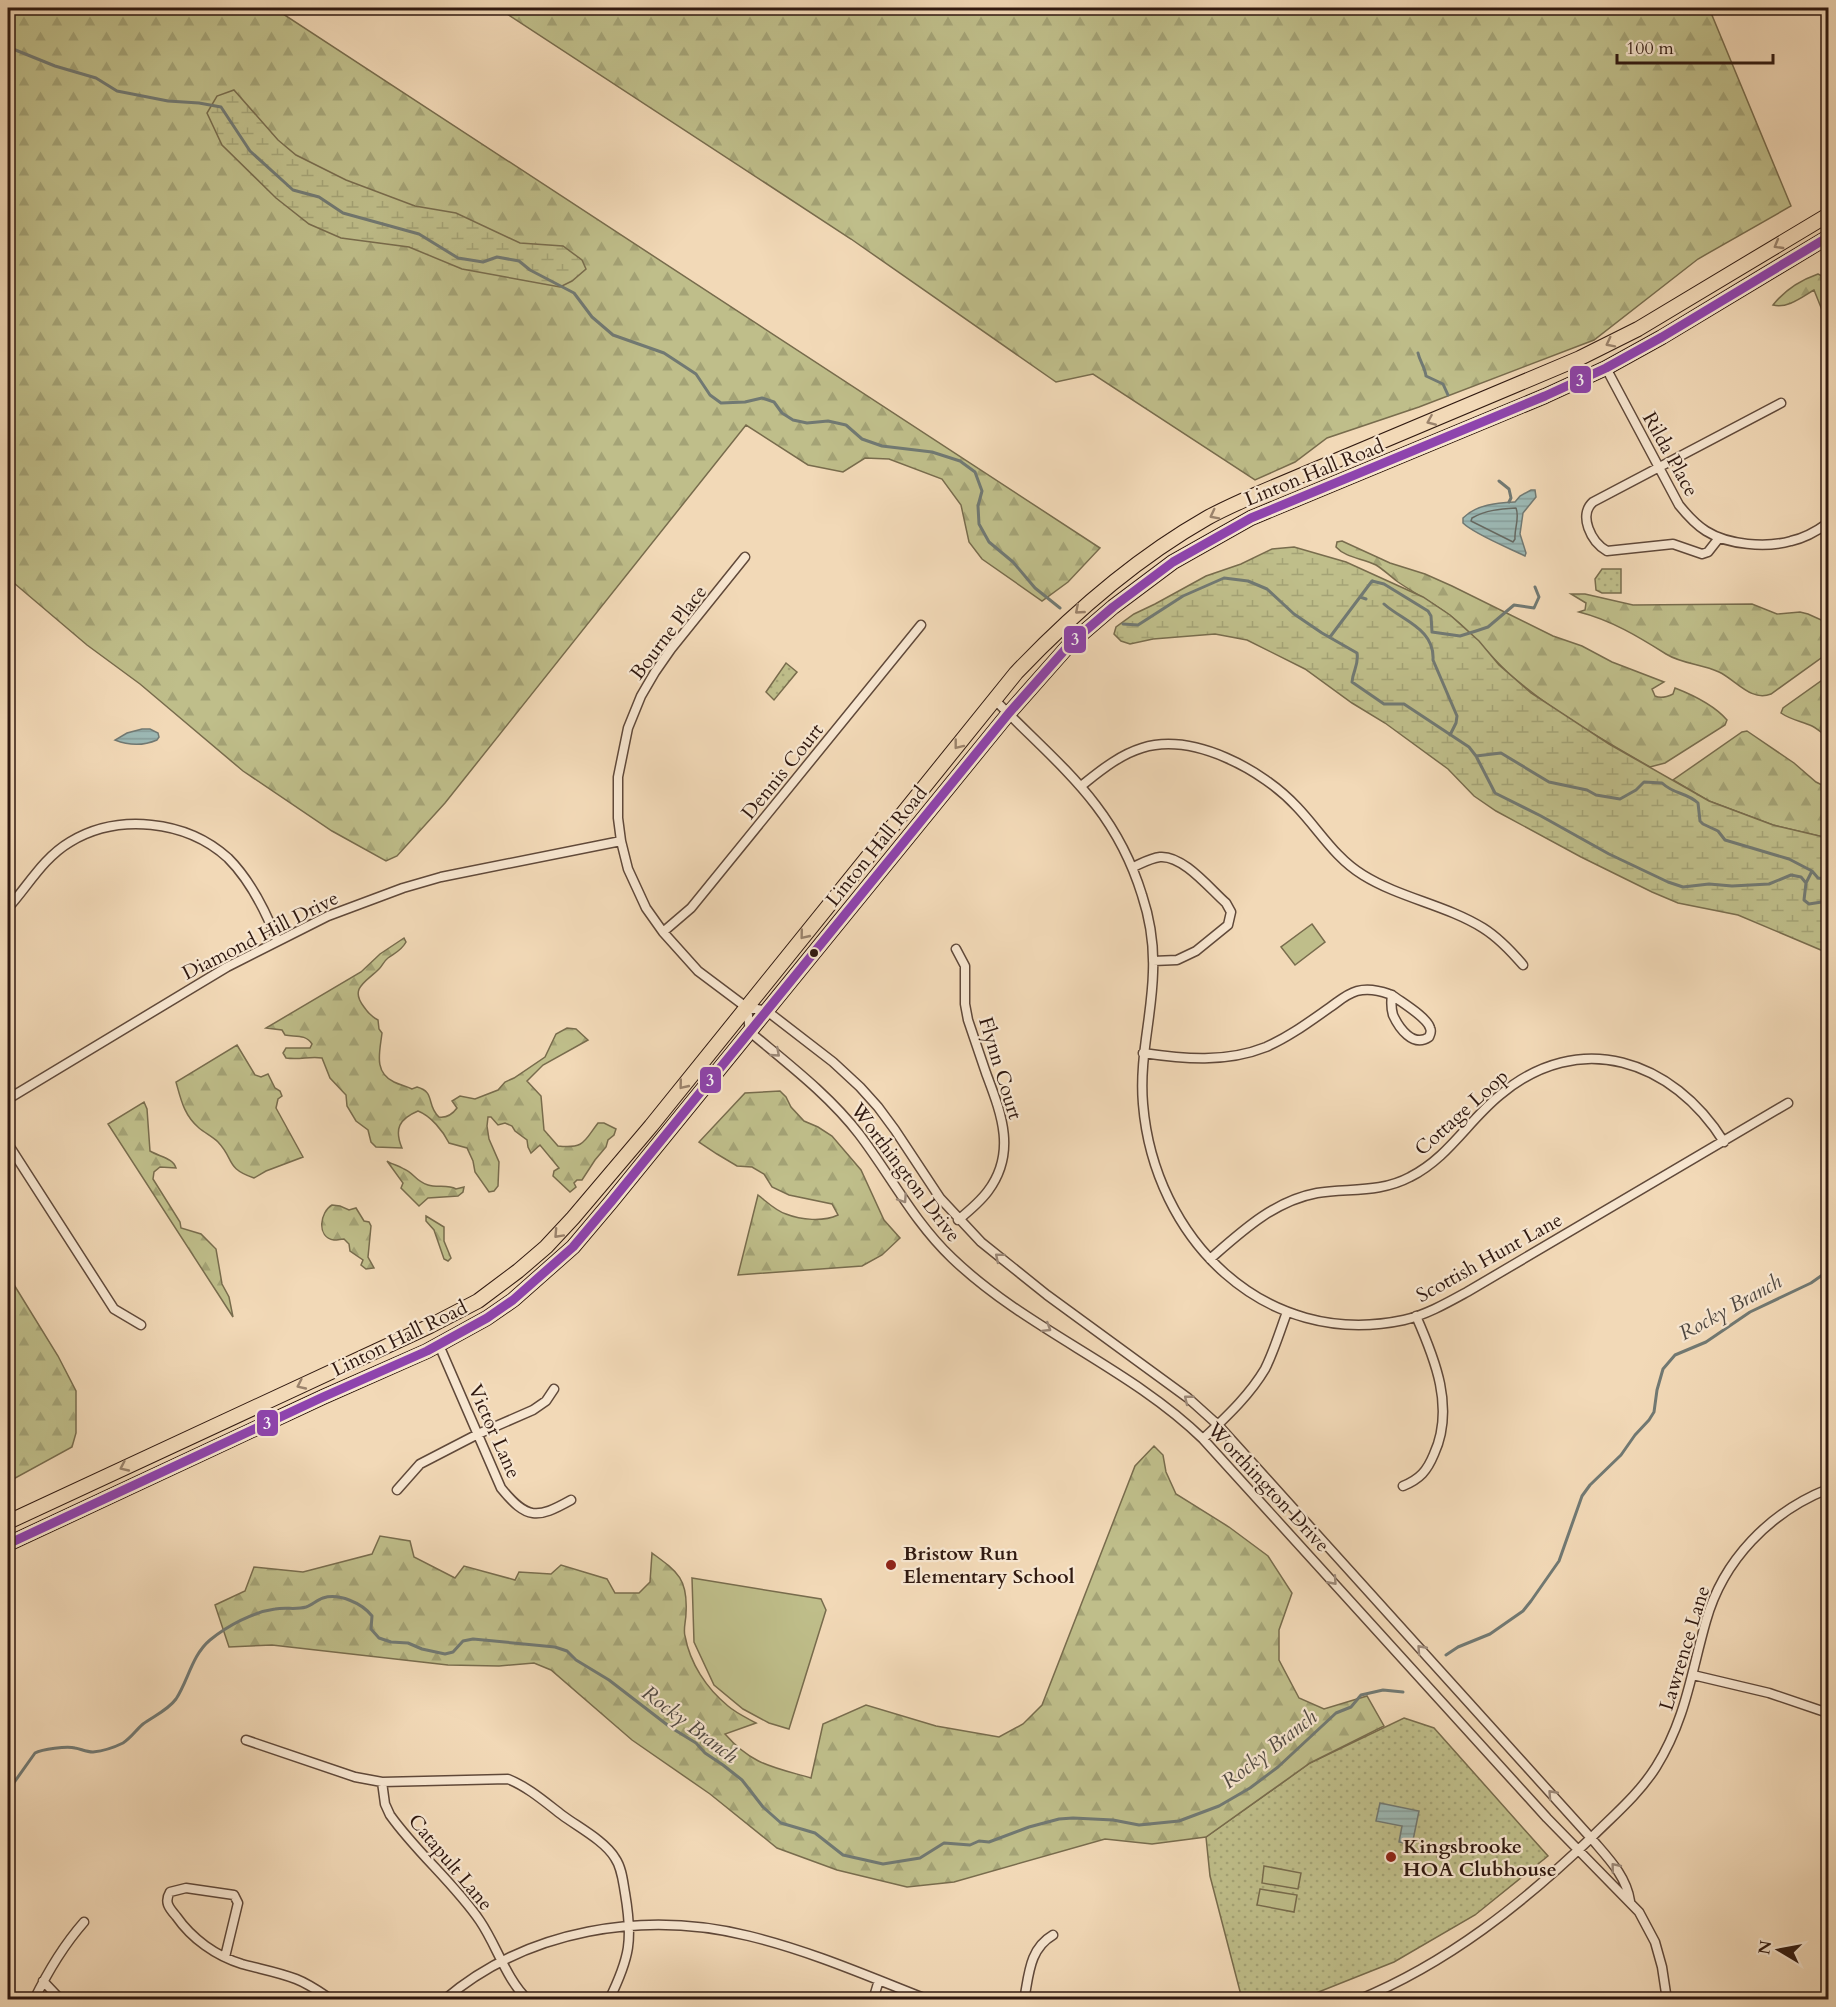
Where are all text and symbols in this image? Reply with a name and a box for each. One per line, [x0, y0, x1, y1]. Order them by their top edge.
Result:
scale bar [1617, 27, 1773, 65]
text: 100 m [1626, 36, 1674, 61]
one-way arrow [1774, 238, 1785, 249]
one-way arrow [1606, 336, 1616, 347]
line badge: 3 [1569, 365, 1592, 394]
text: 3 [1576, 370, 1584, 392]
street label: Rilda Place [1636, 407, 1705, 501]
one-way arrow [1427, 414, 1438, 426]
street label: Linton Hall Road [1241, 432, 1388, 513]
one-way arrow [1209, 508, 1220, 520]
street label: Bourne Place [624, 579, 713, 685]
one-way arrow [1076, 603, 1086, 614]
line badge: 3 [1063, 625, 1087, 654]
text: 3 [1071, 629, 1079, 651]
street label: Dennis Court [735, 717, 830, 825]
one-way arrow [955, 738, 966, 749]
street label: Linton Hall Road [819, 780, 934, 912]
street label: Diamond Hill Drive [178, 884, 343, 986]
one-way arrow [801, 928, 812, 939]
unlabelled marker [808, 947, 820, 959]
street label: Flynn Court [972, 1014, 1029, 1123]
one-way arrow [769, 1046, 780, 1057]
street label: Cottage Loop [1409, 1063, 1514, 1162]
line badge: 3 [699, 1066, 722, 1094]
text: 3 [706, 1070, 714, 1092]
one-way arrow [679, 1078, 690, 1089]
street label: Worthington Drive [844, 1096, 967, 1247]
one-way arrow [896, 1193, 907, 1204]
street label: Scottish Hunt Lane [1411, 1206, 1567, 1309]
one-way arrow [554, 1228, 565, 1238]
one-way arrow [994, 1254, 1005, 1265]
water label: Rocky Branch [1673, 1267, 1787, 1348]
street label: Linton Hall Road [327, 1294, 472, 1383]
one-way arrow [1041, 1321, 1051, 1333]
one-way arrow [297, 1378, 308, 1390]
street label: Victor Lane [462, 1380, 527, 1483]
one-way arrow [1184, 1396, 1195, 1407]
line badge: 3 [256, 1409, 279, 1437]
text: 3 [263, 1413, 271, 1435]
street label: Worthington Drive [1201, 1416, 1336, 1558]
one-way arrow [120, 1460, 131, 1472]
place label: Bristow Run Elementary School [903, 1540, 1075, 1590]
marker: Bristow Run Elementary School [884, 1558, 898, 1572]
one-way arrow [1326, 1574, 1337, 1585]
street label: Lawrence Lane [1653, 1582, 1716, 1714]
one-way arrow [1417, 1645, 1428, 1656]
water label: Rocky Branch [636, 1679, 744, 1770]
water label: Rocky Branch [1216, 1703, 1323, 1796]
one-way arrow [1548, 1790, 1559, 1801]
street label: Catapult Lane [402, 1808, 499, 1916]
place label: Kingsbrooke HOA Clubhouse [1403, 1833, 1557, 1883]
marker: Kingsbrooke HOA Clubhouse [1384, 1850, 1398, 1864]
one-way arrow [1611, 1863, 1622, 1874]
north arrow [1749, 1920, 1809, 1980]
text: N [1753, 1939, 1777, 1956]

